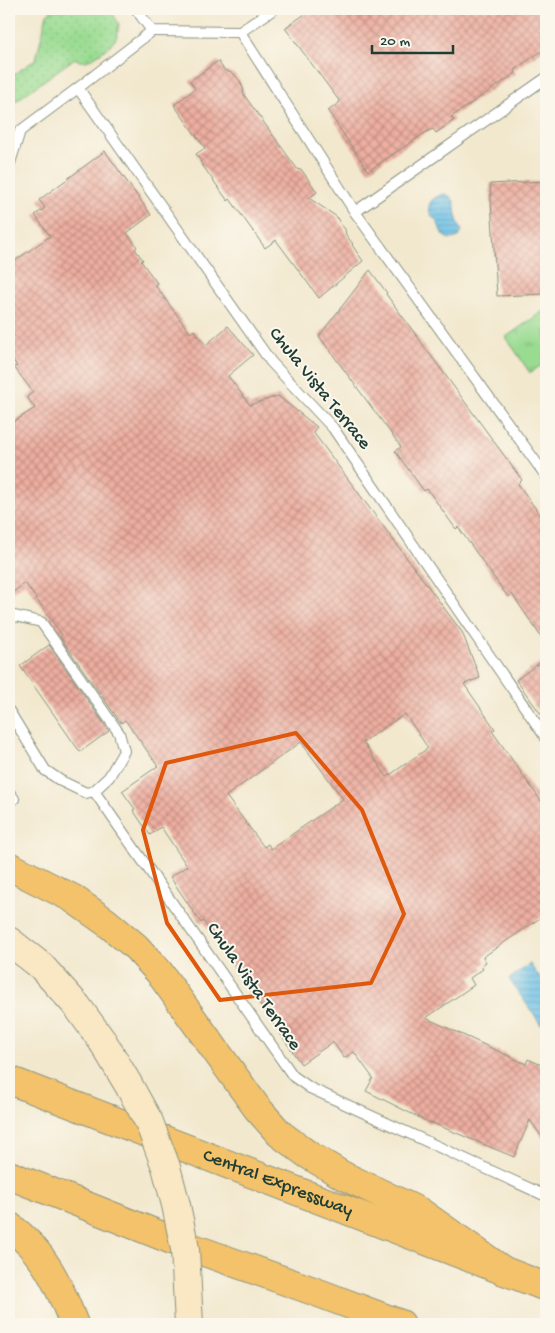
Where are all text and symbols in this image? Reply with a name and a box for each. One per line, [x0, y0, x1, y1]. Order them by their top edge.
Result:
scale bar [372, 22, 454, 54]
text: 20 m [380, 33, 410, 51]
street label: Chula Vista Terrace [263, 323, 375, 455]
street label: Chula Vista Terrace [200, 919, 306, 1055]
street label: Central Expressway [199, 1144, 357, 1223]

